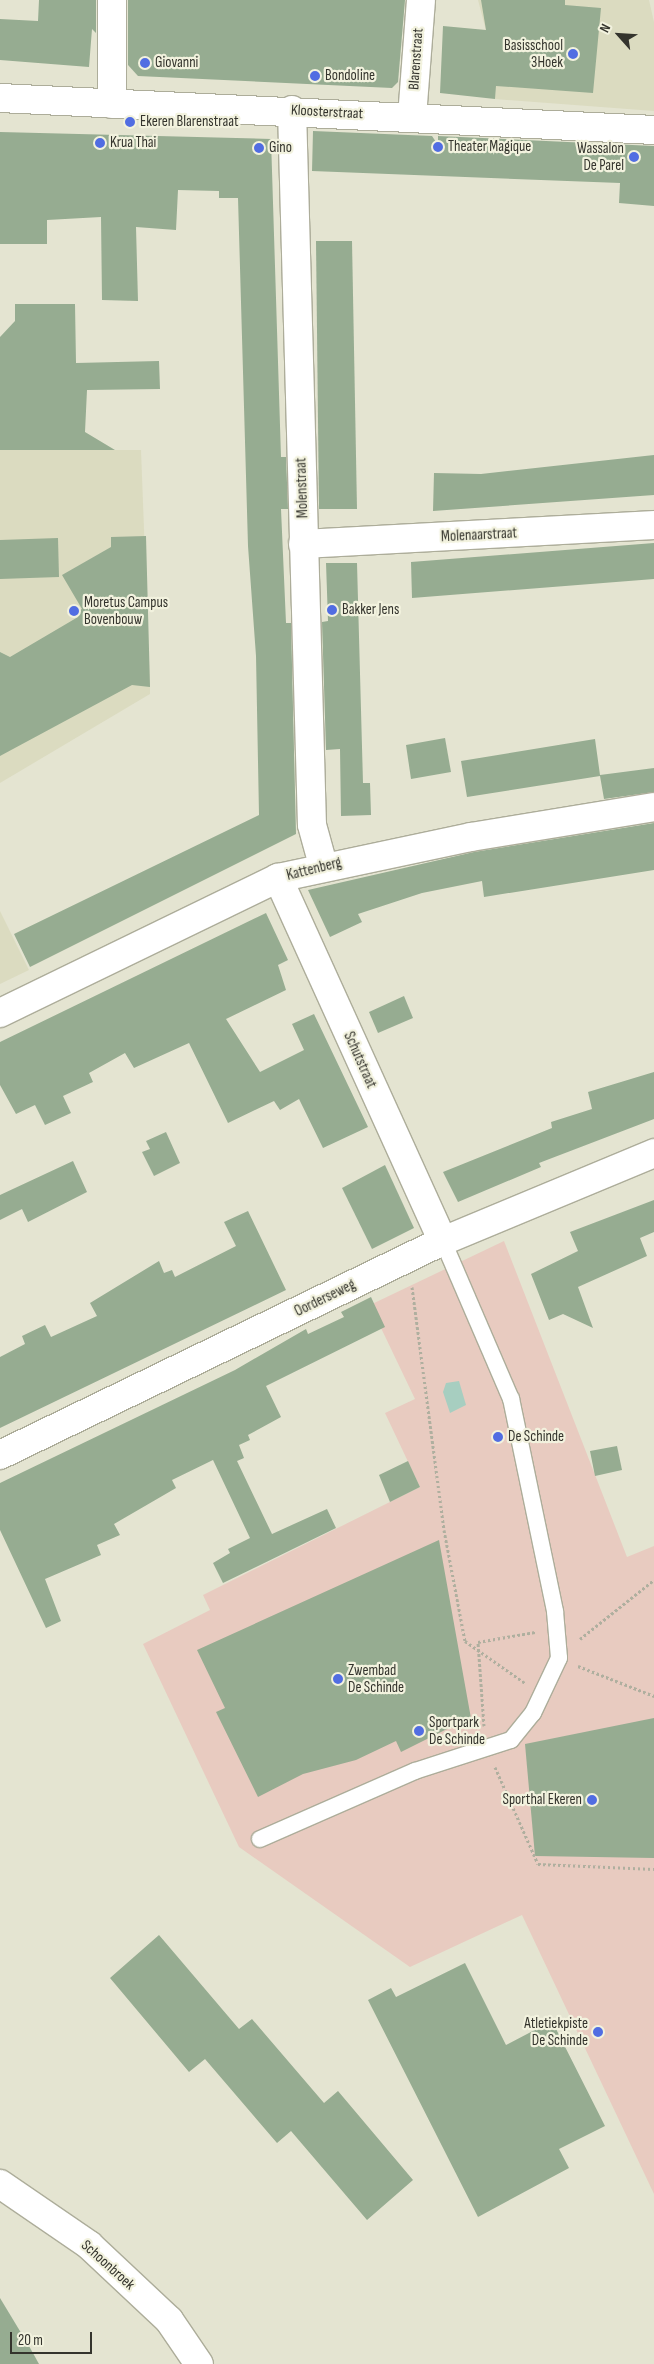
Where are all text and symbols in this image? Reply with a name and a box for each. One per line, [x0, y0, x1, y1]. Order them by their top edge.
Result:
north arrow [594, 10, 644, 60]
text: N [596, 21, 614, 35]
street label: Blarenstraat [405, 27, 427, 91]
place label: Basisschool 3Hoek [504, 36, 563, 71]
marker: Basisschool 3Hoek [567, 48, 579, 60]
place label: Giovanni [155, 54, 198, 72]
marker: Giovanni [139, 57, 151, 69]
place label: Bondoline [325, 67, 375, 85]
marker: Bondoline [309, 70, 321, 82]
street label: Kloosterstraat [290, 101, 364, 123]
place label: Ekeren Blarenstraat [140, 113, 239, 131]
marker: Ekeren Blarenstraat [124, 116, 136, 128]
place label: Krua Thai [110, 134, 156, 152]
marker: Krua Thai [94, 137, 106, 149]
place label: Theater Magique [448, 138, 531, 156]
place label: Gino [269, 139, 292, 157]
place label: Wassalon De Parel [577, 139, 624, 174]
marker: Theater Magique [432, 141, 444, 153]
marker: Gino [253, 142, 265, 154]
marker: Wassalon De Parel [628, 151, 640, 163]
street label: Molenstraat [292, 457, 312, 519]
street label: Molenaarstraat [441, 524, 517, 546]
place label: Moretus Campus Bovenbouw [84, 593, 168, 628]
place label: Bakker Jens [342, 601, 399, 619]
marker: Bakker Jens [326, 604, 338, 616]
marker: Moretus Campus Bovenbouw [68, 605, 80, 617]
street label: Kattenberg [285, 853, 343, 885]
street label: Schutstraat [340, 1029, 380, 1091]
street label: Oorderseweg [291, 1275, 359, 1321]
place label: De Schinde [508, 1428, 564, 1446]
marker: De Schinde [492, 1431, 504, 1443]
place label: Zwembad De Schinde [348, 1661, 404, 1696]
marker: Zwembad De Schinde [332, 1673, 344, 1685]
place label: Sportpark De Schinde [429, 1713, 485, 1748]
marker: Sportpark De Schinde [413, 1725, 425, 1737]
place label: Sporthal Ekeren [503, 1791, 582, 1809]
marker: Sporthal Ekeren [586, 1794, 598, 1806]
place label: Atletiekpiste De Schinde [524, 2014, 588, 2049]
marker: Atletiekpiste De Schinde [592, 2026, 604, 2038]
street label: Schoonbroek [77, 2236, 139, 2294]
scale bar [12, 2322, 95, 2354]
text: 20 m [18, 2331, 43, 2350]

